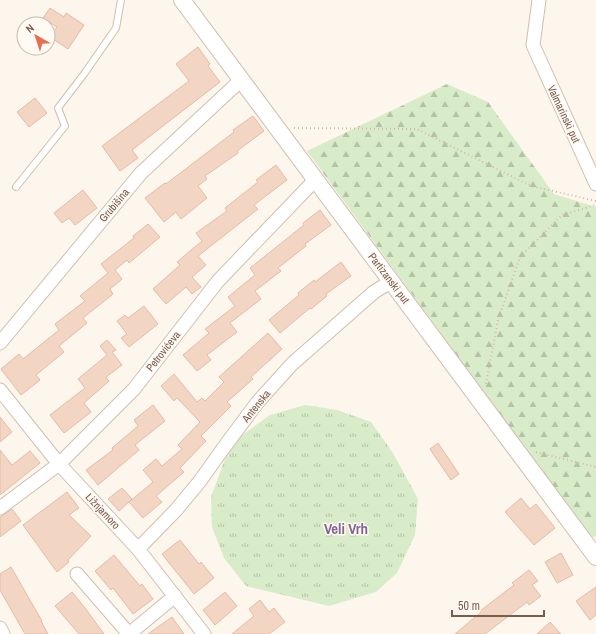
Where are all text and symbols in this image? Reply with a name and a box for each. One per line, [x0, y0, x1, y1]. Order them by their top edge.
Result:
north arrow [16, 16, 56, 56]
text: N [23, 21, 37, 36]
street label: Valmarinski put [545, 83, 584, 145]
street label: Grubišina [96, 185, 132, 225]
street label: Partizanski put [365, 250, 413, 307]
street label: Petrovićeva [143, 328, 183, 374]
street label: Antenska [238, 387, 273, 426]
street label: Ližnjamoro [83, 490, 123, 532]
district label: Veli Vrh [324, 518, 368, 539]
scale bar [452, 592, 544, 618]
text: 50 m [458, 598, 480, 614]

